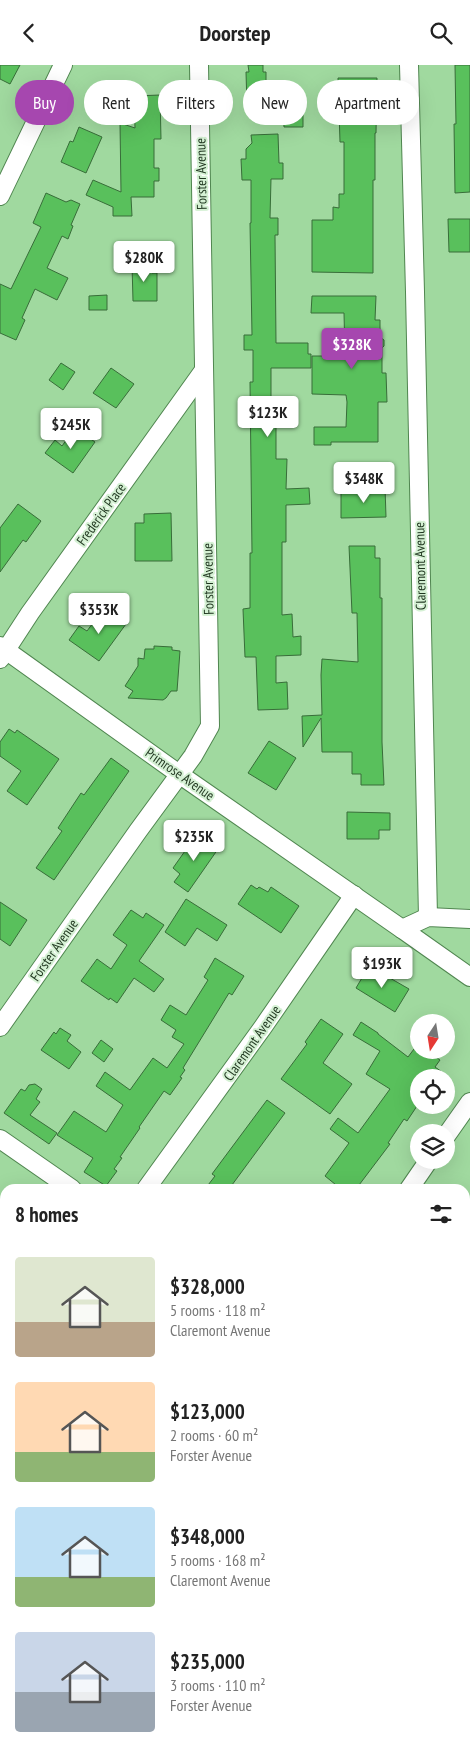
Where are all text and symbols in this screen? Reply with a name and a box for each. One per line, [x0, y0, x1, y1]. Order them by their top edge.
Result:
icon: back [15, 19, 43, 47]
text: Doorstep [199, 19, 271, 47]
icon: search [427, 19, 455, 47]
chip: Buy [15, 80, 74, 125]
chip: Rent [84, 80, 148, 125]
chip: Filters [158, 80, 233, 125]
chip: New [243, 80, 307, 125]
chip: Apartment [317, 80, 419, 125]
street label: Forster Avenue [191, 138, 211, 210]
pin: $280K [109, 241, 179, 283]
text: $280K [125, 247, 163, 267]
pin: $328K [317, 327, 387, 370]
text: $328K [333, 334, 371, 354]
pin: $123K [233, 395, 303, 438]
text: $123K [249, 402, 287, 422]
pin: $245K [36, 407, 106, 450]
text: $245K [52, 414, 90, 434]
pin: $348K [329, 461, 399, 504]
text: $348K [345, 468, 383, 488]
street label: Frederick Place [72, 479, 130, 549]
street label: Claremont Avenue [410, 522, 430, 610]
street label: Forster Avenue [198, 543, 218, 615]
pin: $353K [64, 593, 134, 635]
text: $353K [80, 599, 118, 619]
street label: Primrose Avenue [142, 744, 218, 805]
pin: $235K [159, 819, 229, 862]
text: $235K [175, 826, 213, 846]
street label: Forster Avenue [26, 915, 82, 985]
pin: $193K [347, 947, 417, 989]
text: $193K [363, 953, 401, 973]
street label: Claremont Avenue [219, 1002, 285, 1084]
north arrow [410, 1014, 455, 1059]
map controls [410, 1014, 455, 1169]
button: locate [410, 1069, 455, 1114]
button: layers [410, 1124, 455, 1169]
icon: filters [427, 1200, 455, 1228]
text: 8 homes [15, 1201, 78, 1228]
text: $328,000 [170, 1273, 245, 1300]
icon: home [55, 1277, 115, 1337]
text: 5 rooms · 118 m² [170, 1300, 266, 1320]
text: Claremont Avenue [170, 1320, 271, 1340]
text: $123,000 [170, 1398, 245, 1425]
icon: home [55, 1402, 115, 1462]
text: 2 rooms · 60 m² [170, 1425, 258, 1445]
text: Forster Avenue [170, 1445, 252, 1465]
text: $348,000 [170, 1523, 245, 1550]
icon: home [55, 1527, 115, 1587]
text: 5 rooms · 168 m² [170, 1550, 266, 1570]
text: Claremont Avenue [170, 1570, 271, 1590]
text: $235,000 [170, 1648, 245, 1675]
icon: home [55, 1652, 115, 1712]
text: 3 rooms · 110 m² [170, 1675, 266, 1695]
text: Forster Avenue [170, 1695, 252, 1715]

